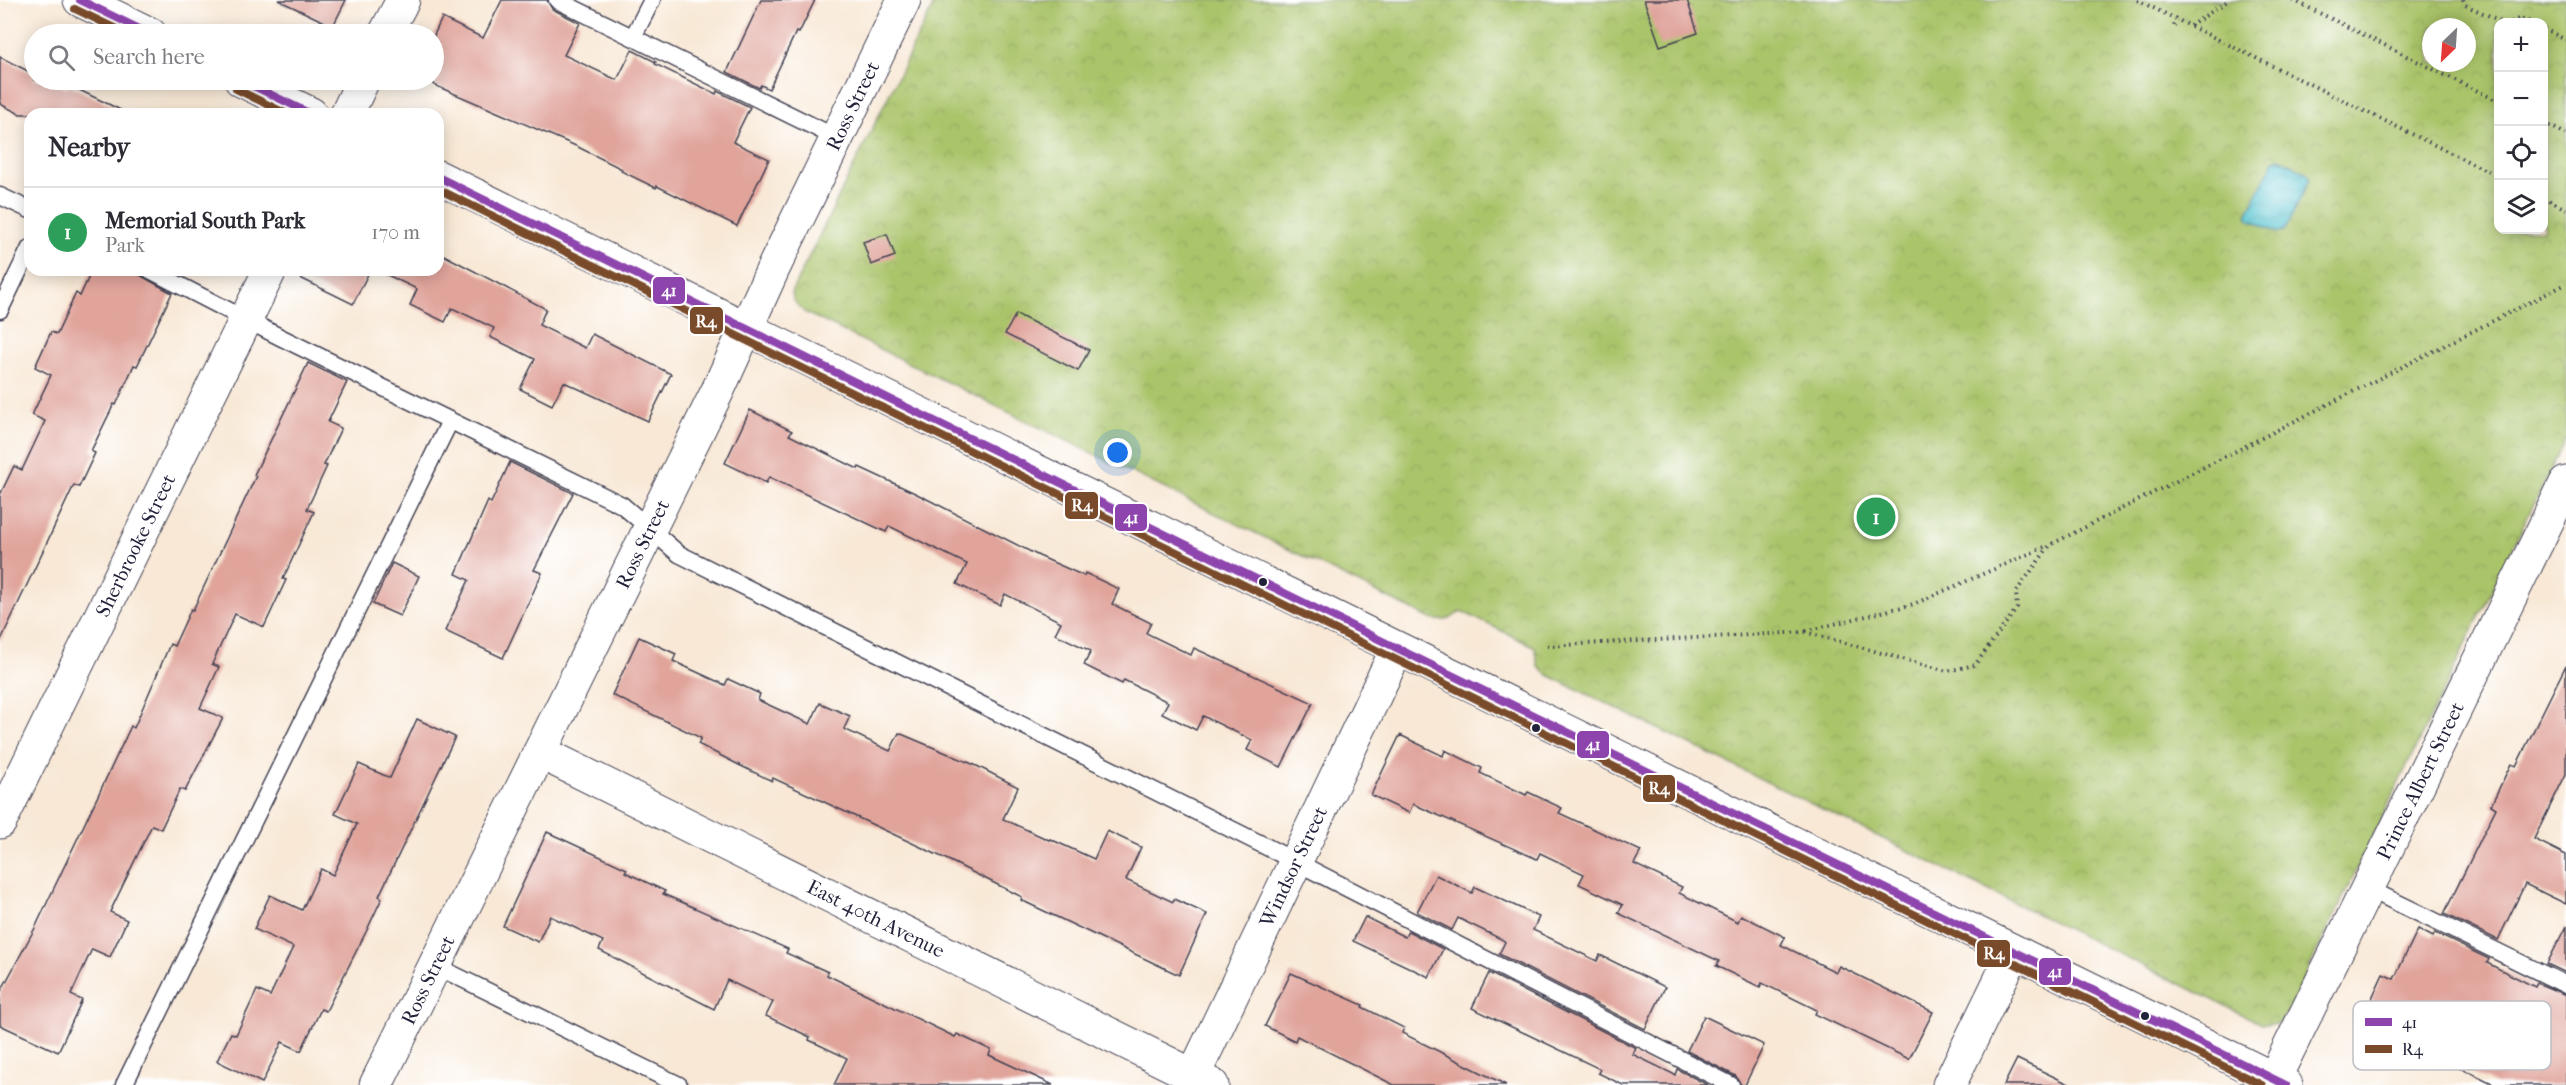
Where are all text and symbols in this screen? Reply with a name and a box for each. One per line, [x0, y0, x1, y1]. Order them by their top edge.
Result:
north arrow [2422, 18, 2476, 72]
map controls [2494, 18, 2548, 234]
button: + [2494, 18, 2548, 72]
search box [24, 24, 444, 90]
icon: search [45, 41, 78, 74]
text: Search here [93, 44, 205, 70]
street label: Ross Street [821, 57, 884, 154]
button: − [2494, 72, 2548, 126]
button: locate [2494, 126, 2548, 180]
text: Nearby [48, 132, 130, 163]
button: layers [2494, 180, 2548, 234]
text: Memorial South Park [105, 208, 305, 234]
text: 1 [64, 221, 71, 244]
text: 170 m [371, 221, 420, 244]
text: Park [105, 234, 145, 257]
line badge: 41 [652, 276, 686, 305]
text: 41 [660, 281, 677, 301]
line badge: R4 [689, 306, 724, 335]
text: R4 [695, 312, 718, 332]
your location [1103, 438, 1132, 467]
street label: Sherbrooke Street [91, 470, 180, 620]
line badge: R4 [1064, 491, 1099, 520]
pin: 1 [1856, 494, 1896, 540]
street label: Ross Street [611, 496, 674, 592]
text: R4 [1071, 496, 1094, 516]
line badge: 41 [1114, 503, 1148, 532]
text: 41 [1122, 508, 1139, 528]
unlabelled marker [1257, 576, 1269, 588]
street label: Prince Albert Street [2372, 698, 2468, 863]
unlabelled marker [1530, 722, 1542, 734]
line badge: 41 [1576, 730, 1610, 759]
text: 41 [1584, 735, 1601, 755]
line badge: R4 [1642, 774, 1676, 803]
text: R4 [1648, 779, 1671, 799]
street label: Windsor Street [1254, 803, 1332, 932]
street label: East 40th Avenue [804, 875, 949, 962]
street label: Ross Street [396, 932, 459, 1028]
line badge: R4 [1976, 939, 2011, 968]
text: R4 [1983, 944, 2006, 964]
line badge: 41 [2038, 957, 2072, 986]
text: 41 [2046, 962, 2063, 982]
legend [2353, 1001, 2551, 1070]
unlabelled marker [2139, 1010, 2151, 1022]
text: 41 [2402, 1013, 2417, 1032]
text: R4 [2402, 1040, 2424, 1059]

